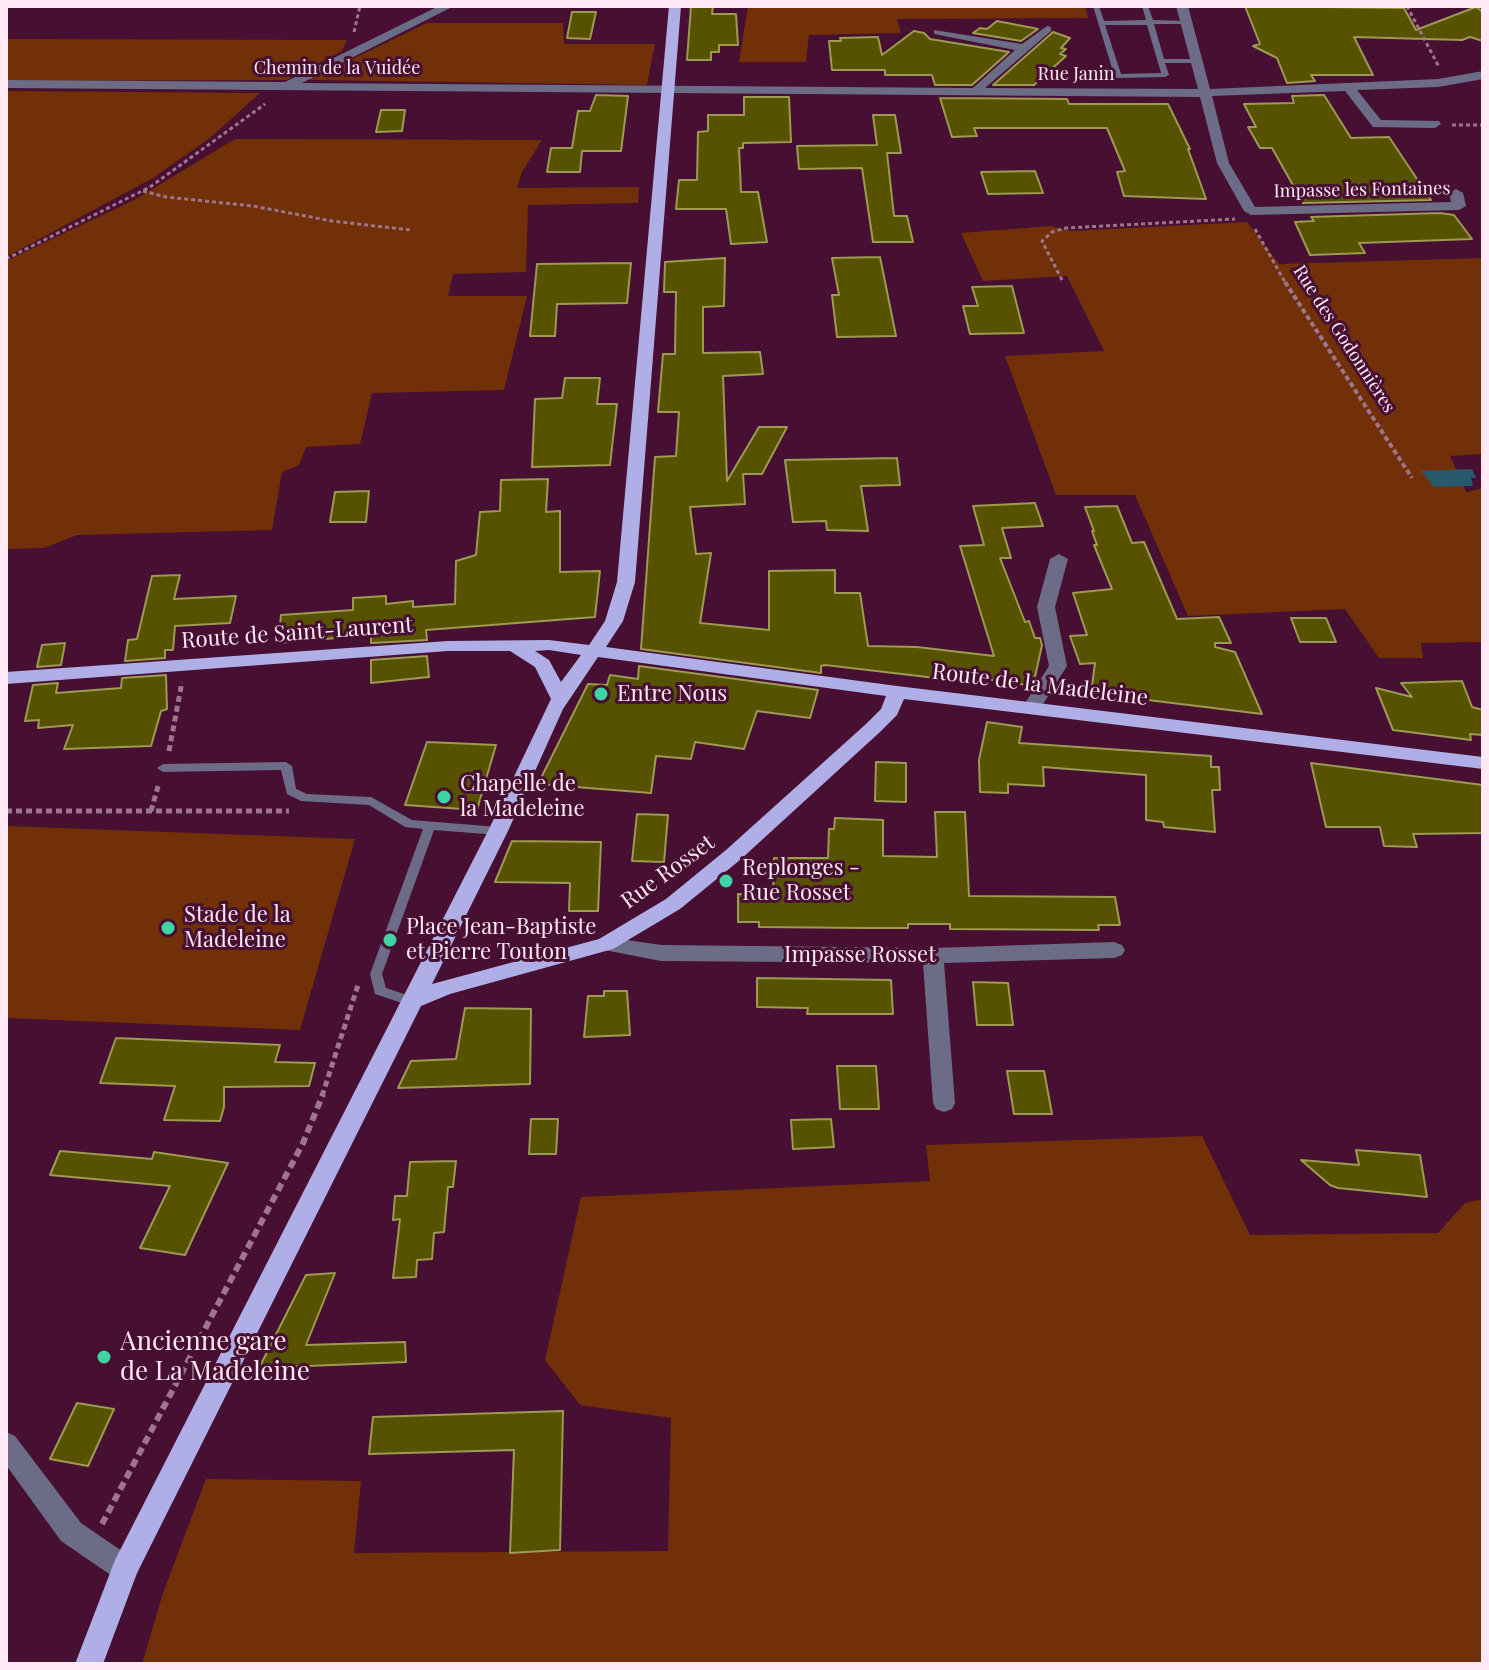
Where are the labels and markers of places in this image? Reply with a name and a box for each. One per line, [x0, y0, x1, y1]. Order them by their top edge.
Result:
place label: Entre Nous [617, 681, 727, 707]
marker: Entre Nous [592, 685, 610, 703]
place label: Chapelle de la Madeleine [460, 771, 585, 822]
marker: Chapelle de la Madeleine [435, 788, 453, 806]
place label: Replonges - Rue Rosset [742, 855, 860, 906]
marker: Replonges - Rue Rosset [717, 872, 735, 890]
place label: Stade de la Madeleine [184, 902, 291, 954]
place label: Place Jean-Baptiste et Pierre Touton [406, 914, 596, 966]
marker: Stade de la Madeleine [159, 919, 177, 937]
marker: Place Jean-Baptiste et Pierre Touton [381, 931, 399, 949]
place label: Ancienne gare de La Madeleine [120, 1326, 310, 1388]
marker: Ancienne gare de La Madeleine [95, 1348, 113, 1366]

